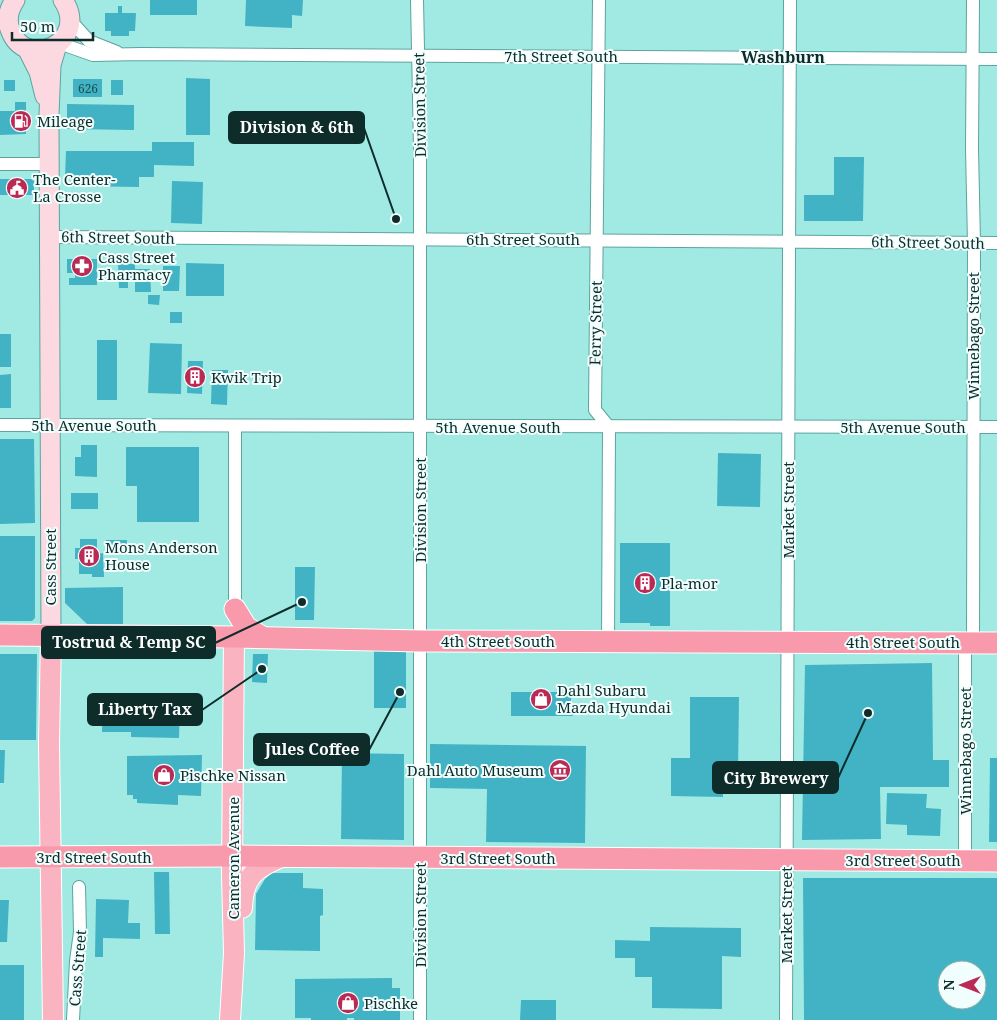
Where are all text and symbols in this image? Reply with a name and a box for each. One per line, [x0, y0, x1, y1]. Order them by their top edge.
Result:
scale bar [12, 10, 94, 42]
text: 50 m [20, 16, 55, 36]
street label: 7th Street South [504, 46, 618, 66]
district label: Washburn [741, 46, 825, 68]
street label: Division Street [408, 52, 430, 158]
house number: 626 [78, 80, 98, 97]
fuel station icon: Mileage [9, 109, 33, 133]
place label: Mileage [37, 111, 93, 131]
callout: Division & 6th [229, 112, 364, 143]
text: Division & 6th [240, 116, 355, 138]
place label: The Center- La Crosse [33, 169, 116, 206]
public building icon: The Center- La Crosse [5, 176, 29, 200]
street label: 6th Street South [61, 226, 176, 248]
street label: 6th Street South [466, 229, 580, 249]
street label: 6th Street South [871, 231, 986, 253]
place label: Cass Street Pharmacy [98, 247, 175, 284]
pharmacy icon: Cass Street Pharmacy [70, 254, 94, 278]
street label: Winnebago Street [963, 272, 983, 400]
street label: Ferry Street [584, 281, 606, 365]
building icon: Kwik Trip [183, 365, 207, 389]
place label: Kwik Trip [211, 367, 282, 387]
street label: 5th Avenue South [31, 415, 157, 435]
street label: 5th Avenue South [435, 417, 561, 437]
street label: 5th Avenue South [840, 417, 966, 437]
street label: Division Street [410, 458, 430, 562]
street label: Market Street [778, 461, 798, 559]
street label: Cass Street [40, 529, 60, 605]
place label: Mons Anderson House [105, 537, 218, 574]
building icon: Mons Anderson House [77, 544, 101, 568]
building icon: Pla-mor [633, 571, 657, 595]
place label: Pla-mor [661, 573, 718, 593]
callout: Tostrud & Temp SC [42, 627, 215, 658]
text: Tostrud & Temp SC [52, 631, 206, 653]
street label: 4th Street South [441, 631, 555, 651]
street label: 4th Street South [846, 632, 960, 652]
place label: Dahl Subaru Mazda Hyundai [557, 680, 671, 717]
shop icon: Dahl Subaru Mazda Hyundai [529, 687, 553, 711]
street label: Winnebago Street [955, 687, 975, 815]
callout: Liberty Tax [88, 694, 202, 725]
text: Liberty Tax [98, 698, 193, 720]
callout: Jules Coffee [254, 734, 369, 765]
text: Jules Coffee [264, 738, 359, 760]
museum icon: Dahl Auto Museum [548, 758, 572, 782]
place label: Dahl Auto Museum [407, 760, 544, 780]
callout: City Brewery [713, 762, 838, 793]
shop icon: Pischke Nissan [152, 763, 176, 787]
place label: Pischke Nissan [180, 765, 286, 785]
text: City Brewery [724, 767, 829, 789]
street label: Cameron Avenue [223, 797, 243, 919]
street label: 3rd Street South [36, 847, 152, 867]
street label: 3rd Street South [440, 848, 556, 868]
street label: 3rd Street South [845, 850, 961, 870]
street label: Division Street [410, 863, 430, 967]
street label: Market Street [776, 866, 796, 964]
street label: Cass Street [64, 929, 90, 1007]
north arrow [937, 960, 987, 1010]
text: N [939, 979, 958, 991]
shop icon: Pischke [336, 991, 360, 1015]
place label: Pischke [364, 993, 418, 1013]

